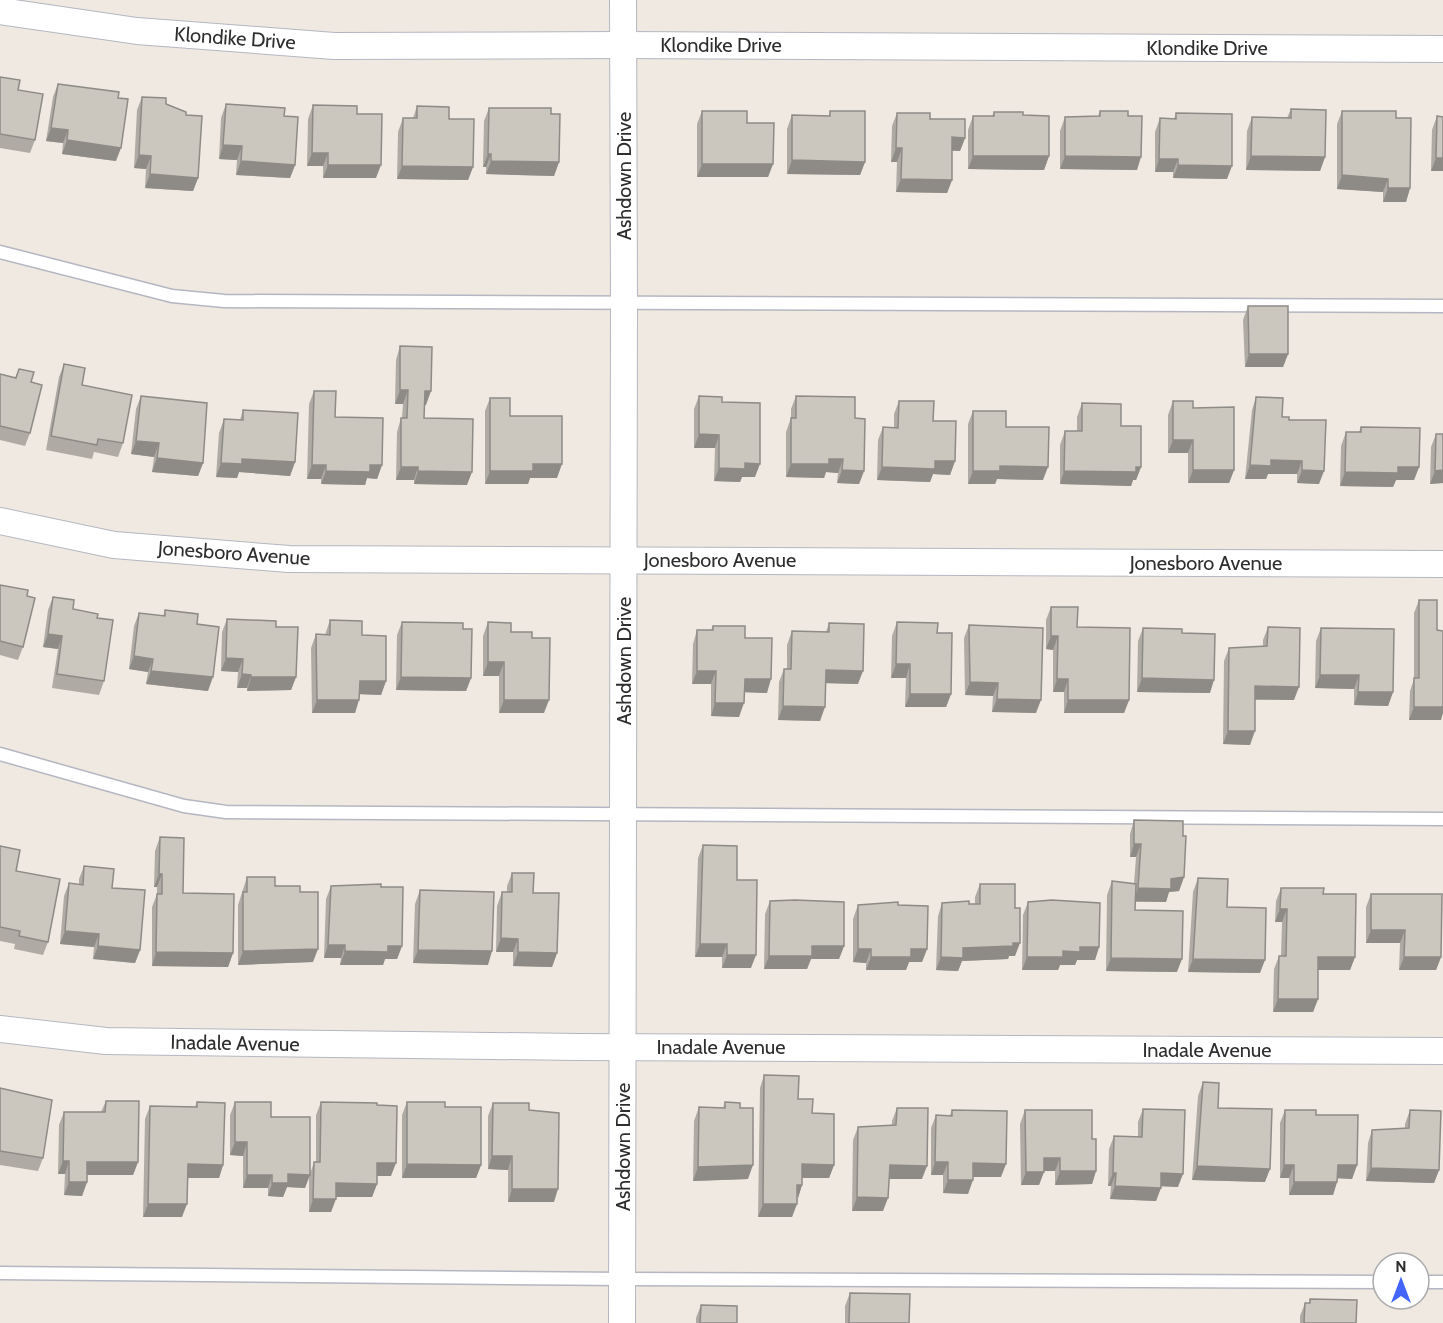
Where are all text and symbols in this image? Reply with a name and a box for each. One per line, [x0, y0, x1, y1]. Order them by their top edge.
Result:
street label: Klondike Drive [174, 22, 296, 54]
street label: Klondike Drive [660, 33, 782, 57]
street label: Klondike Drive [1146, 36, 1268, 60]
street label: Ashdown Drive [612, 112, 636, 240]
street label: Jonesboro Avenue [156, 536, 311, 570]
street label: Jonesboro Avenue [643, 548, 796, 572]
street label: Jonesboro Avenue [1129, 551, 1282, 575]
street label: Ashdown Drive [612, 597, 636, 725]
street label: Inadale Avenue [170, 1030, 300, 1056]
street label: Inadale Avenue [656, 1035, 786, 1059]
street label: Inadale Avenue [1142, 1038, 1272, 1062]
street label: Ashdown Drive [611, 1083, 635, 1211]
north arrow [1371, 1251, 1431, 1311]
text: N [1395, 1257, 1407, 1276]

